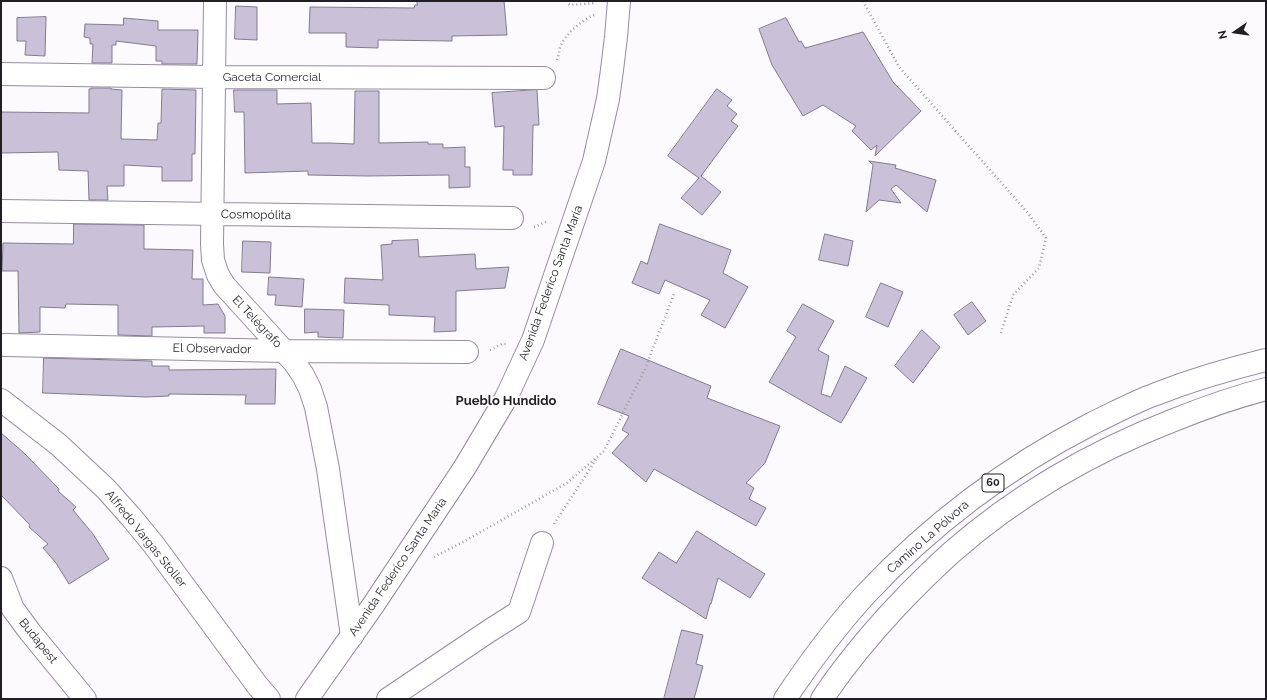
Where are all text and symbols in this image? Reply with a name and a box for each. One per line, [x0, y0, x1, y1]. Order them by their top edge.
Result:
north arrow [1215, 12, 1255, 52]
text: N [1216, 29, 1230, 40]
street label: Gaceta Comercial [223, 70, 321, 84]
street label: Avenida Federico Santa María [516, 203, 586, 363]
street label: Cosmopólita [221, 207, 291, 223]
street label: El Telégrafo [229, 293, 285, 351]
street label: El Observador [173, 341, 251, 357]
district label: Pueblo Hundido [456, 393, 556, 409]
road number: 60 [982, 474, 1004, 492]
street label: Alfredo Vargas Stoller [102, 487, 190, 591]
street label: Avenida Federico Santa María [346, 495, 450, 639]
street label: Camino La Pólvora [884, 498, 972, 576]
street label: Budapest [16, 616, 60, 666]

